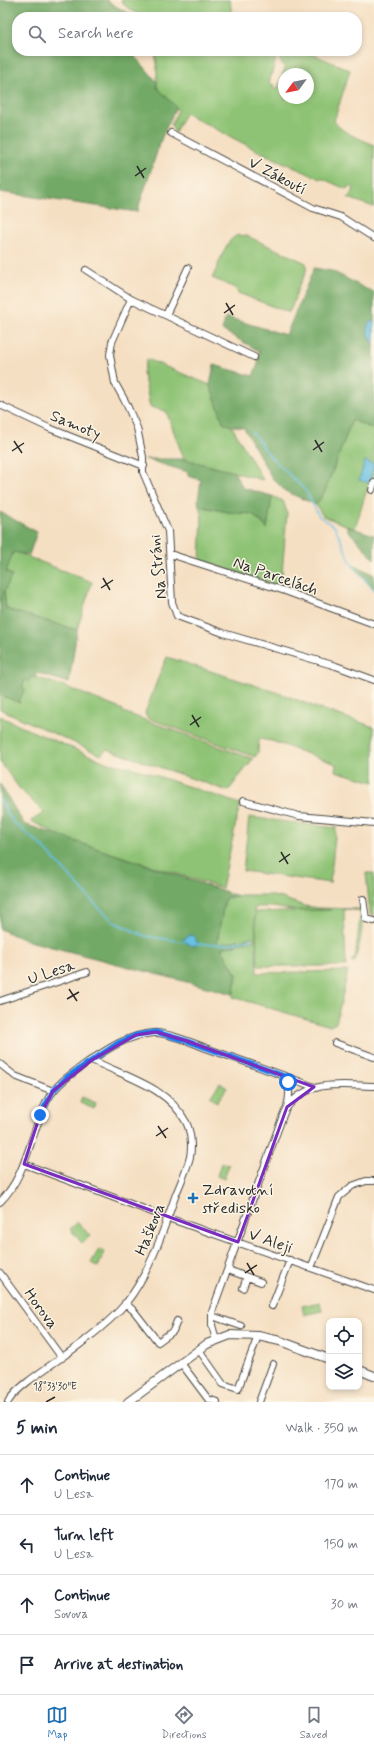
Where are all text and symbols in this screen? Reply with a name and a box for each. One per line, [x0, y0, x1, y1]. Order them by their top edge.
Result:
search box [12, 12, 362, 56]
icon: search [26, 23, 48, 45]
text: Search here [58, 24, 134, 44]
north arrow [278, 68, 314, 104]
street label: V Zákoutí [245, 152, 310, 200]
street label: Samoty [47, 405, 104, 445]
street label: Na Stráni [145, 533, 172, 600]
street label: Na Parcelách [230, 552, 321, 601]
street label: U Lesa [25, 955, 78, 990]
route start [279, 1073, 297, 1091]
route end [31, 1106, 49, 1124]
place label: Zdravotní středisko [202, 1180, 274, 1219]
marker: Zdravotní středisko [187, 1192, 199, 1204]
street label: Haškova [130, 1200, 170, 1259]
street label: V Aleji [246, 1224, 295, 1259]
street label: Horova [19, 1284, 63, 1334]
map controls [326, 1318, 362, 1390]
button: locate [326, 1318, 362, 1354]
button: layers [326, 1354, 362, 1390]
text: 18°33'30"E [33, 1380, 77, 1394]
text: 5 min [16, 1417, 58, 1439]
text: Walk · 350 m [285, 1420, 358, 1437]
text: Continue [54, 1466, 110, 1486]
icon: ahead [16, 1474, 38, 1496]
text: 170 m [324, 1476, 358, 1493]
text: U Lesa [54, 1486, 93, 1503]
text: Turn left [54, 1526, 114, 1546]
icon: left [16, 1534, 38, 1556]
text: 150 m [324, 1536, 358, 1553]
text: U Lesa [54, 1546, 93, 1563]
text: Continue [54, 1586, 110, 1606]
icon: ahead [16, 1594, 38, 1616]
text: 30 m [331, 1596, 358, 1613]
text: Sovova [54, 1606, 88, 1623]
icon: arrive [16, 1654, 38, 1676]
text: Arrive at destination [54, 1655, 183, 1675]
tab: Map [46, 1704, 68, 1742]
tab: Directions [161, 1704, 207, 1742]
tab: Saved [300, 1704, 327, 1742]

